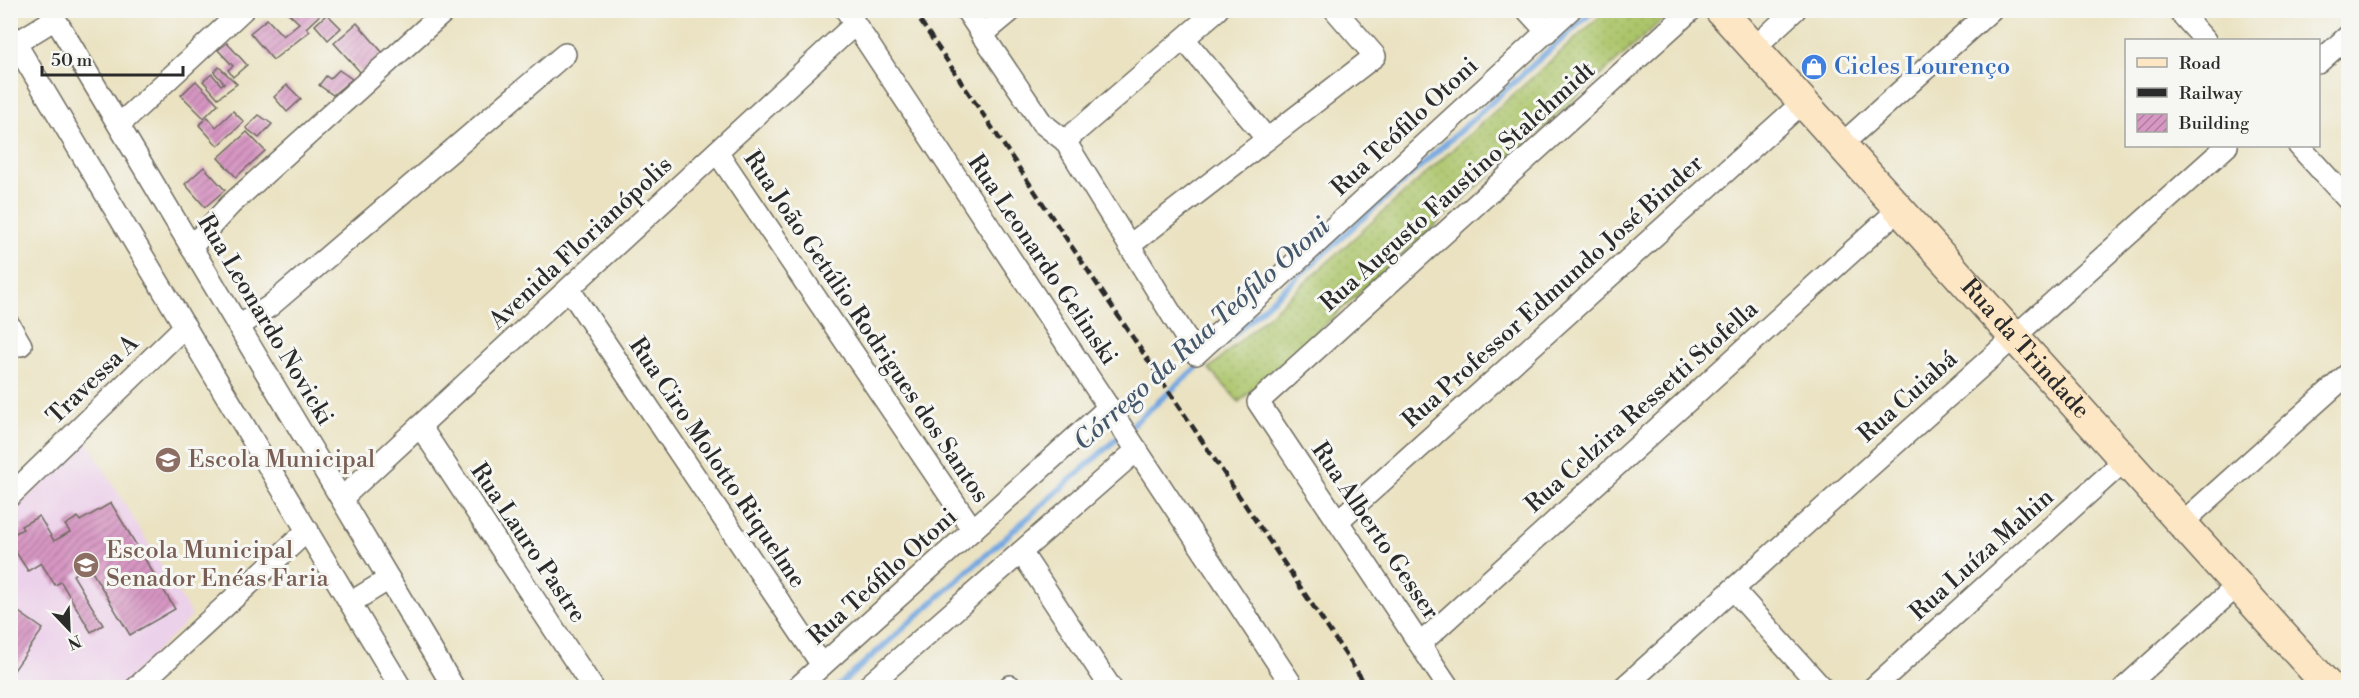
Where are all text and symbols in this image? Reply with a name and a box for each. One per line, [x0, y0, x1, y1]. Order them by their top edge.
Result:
scale bar [42, 39, 183, 77]
legend [2125, 39, 2320, 147]
text: 50 m [51, 49, 93, 72]
street label: Rua Teófilo Otoni [1325, 51, 1485, 203]
shop icon: Cicles Lourenço [1799, 52, 1829, 82]
place label: Cicles Lourenço [1834, 52, 2010, 82]
text: Road [2179, 52, 2222, 75]
street label: Rua Augusto Faustino Stalchmidt [1314, 55, 1602, 319]
text: Railway [2179, 82, 2243, 105]
text: Building [2178, 112, 2250, 135]
street label: Rua João Getúlio Rodrigues dos Santos [737, 145, 995, 509]
street label: Rua Leonardo Gelinski [960, 149, 1124, 371]
street label: Rua Professor Edmundo José Binder [1396, 149, 1710, 435]
street label: Avenida Florianópolis [482, 150, 679, 336]
street label: Rua Leonardo Novicki [190, 209, 340, 431]
water label: Córrego da Rua Teófilo Otoni [1067, 210, 1337, 458]
street label: Rua da Trindade [1954, 273, 2096, 425]
street label: Rua Celzira Ressetti Stofella [1519, 294, 1765, 520]
street label: Travessa A [41, 328, 146, 431]
street label: Rua Ciro Molotto Riquelme [622, 332, 812, 594]
street label: Rua Cuiabá [1852, 344, 1965, 449]
street label: Rua Alberto Gesser [1304, 437, 1446, 625]
school or university icon: Escola Municipal [153, 445, 183, 475]
place label: Escola Municipal [188, 445, 375, 475]
street label: Rua Lauro Pastre [463, 457, 593, 629]
street label: Rua Luíza Mahin [1904, 483, 2060, 627]
street label: Rua Teófilo Otoni [802, 502, 964, 652]
place label: Escola Municipal Senador Enéas Faria [106, 536, 330, 594]
school or university icon: Escola Municipal Senador Enéas Faria [71, 550, 101, 580]
north arrow [39, 599, 99, 659]
text: N [64, 630, 84, 654]

